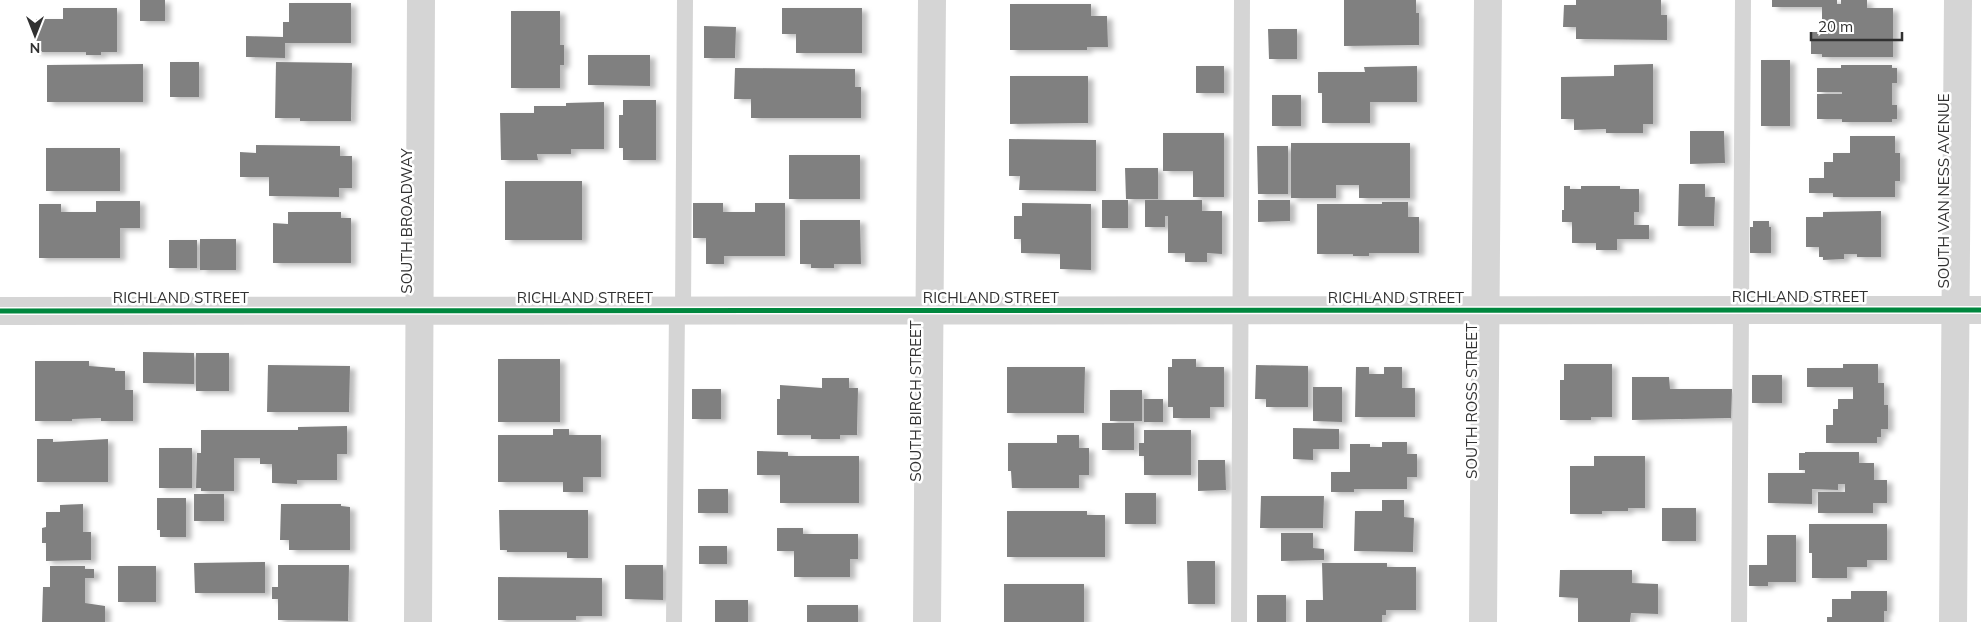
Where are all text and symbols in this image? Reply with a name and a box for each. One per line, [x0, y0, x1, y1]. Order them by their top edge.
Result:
north arrow [10, 10, 60, 60]
scale bar [1811, 10, 1902, 42]
text: 20 m [1818, 17, 1853, 36]
text: N [30, 39, 40, 57]
street label: SOUTH VAN NESS AVENUE [1934, 93, 1953, 289]
street label: SOUTH BROADWAY [397, 147, 416, 294]
street label: RICHLAND STREET [1732, 287, 1868, 306]
street label: RICHLAND STREET [113, 288, 249, 307]
street label: RICHLAND STREET [517, 288, 653, 307]
street label: RICHLAND STREET [923, 288, 1059, 307]
street label: RICHLAND STREET [1328, 288, 1464, 307]
street label: SOUTH BIRCH STREET [906, 320, 925, 482]
street label: SOUTH ROSS STREET [1462, 323, 1481, 479]

